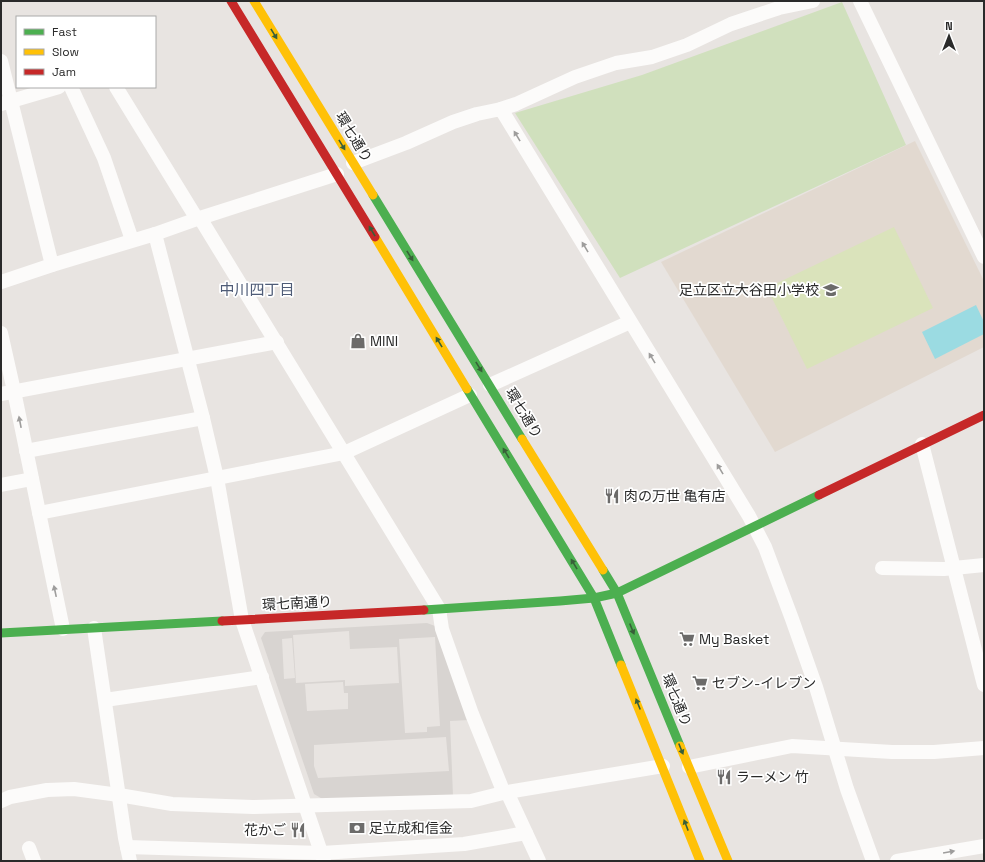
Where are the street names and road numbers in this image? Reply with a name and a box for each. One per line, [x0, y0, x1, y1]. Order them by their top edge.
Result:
street label: 環七通り [332, 108, 376, 166]
street label: 環七通り [502, 384, 546, 442]
street label: 環七南通り [262, 592, 332, 614]
street label: 環七通り [658, 671, 696, 729]

